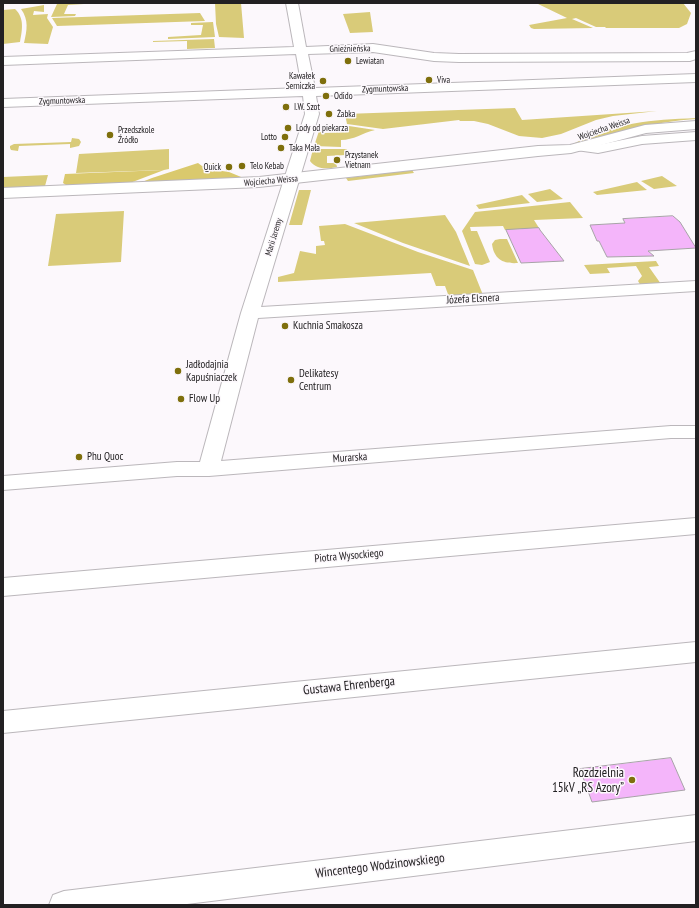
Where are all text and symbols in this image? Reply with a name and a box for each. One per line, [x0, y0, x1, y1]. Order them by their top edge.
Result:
street label: Gnieźnieńska [329, 43, 371, 55]
marker: Lewiatan [343, 56, 353, 66]
place label: Lewiatan [356, 56, 384, 66]
place label: Kawałek Serniczka [286, 71, 315, 92]
marker: Viva [424, 75, 434, 85]
place label: Viva [437, 75, 450, 85]
marker: Kawałek Serniczka [318, 76, 328, 86]
street label: Zygmuntowska [362, 83, 408, 95]
marker: Odido [321, 91, 331, 101]
place label: Odido [334, 91, 353, 101]
street label: Zygmuntowska [39, 95, 85, 107]
marker: I.W. Szot [281, 102, 291, 112]
place label: I.W. Szot [294, 102, 320, 112]
marker: Żabka [324, 109, 334, 119]
place label: Żabka [337, 109, 355, 119]
street label: Wojciecha Weissa [577, 115, 631, 143]
marker: Lody od piekarza [283, 123, 293, 133]
place label: Lody od piekarza [296, 123, 348, 133]
place label: Przedszkole Źródło [118, 125, 154, 146]
marker: Przedszkole Źródło [105, 130, 115, 140]
place label: Lotto [261, 132, 277, 142]
marker: Lotto [280, 132, 290, 142]
marker: Taka Mała [276, 143, 286, 153]
place label: Taka Mała [289, 143, 320, 153]
place label: Przystanek Vietnam [345, 150, 378, 171]
marker: Przystanek Vietnam [332, 155, 342, 165]
marker: Telo Kebab [237, 161, 247, 171]
place label: Telo Kebab [250, 161, 284, 171]
place label: Quick [204, 162, 221, 172]
marker: Quick [224, 162, 234, 172]
street label: Wojciecha Weissa [244, 173, 298, 189]
street label: Marii Jaremy [263, 217, 285, 257]
street label: Józefa Elsnera [446, 291, 500, 307]
place label: Kuchnia Smakosza [293, 319, 363, 333]
marker: Kuchnia Smakosza [280, 321, 290, 331]
place label: Jadłodajnia Kapuśniaczek [186, 358, 237, 384]
marker: Jadłodajnia Kapuśniaczek [173, 366, 183, 376]
place label: Delikatesy Centrum [299, 367, 338, 393]
marker: Delikatesy Centrum [286, 375, 296, 385]
place label: Flow Up [189, 392, 220, 406]
marker: Flow Up [176, 394, 186, 404]
place label: Phu Quoc [87, 450, 123, 464]
street label: Murarska [332, 450, 368, 466]
marker: Phu Quoc [74, 452, 84, 462]
street label: Piotra Wysockiego [314, 546, 384, 566]
street label: Gustawa Ehrenberga [302, 673, 396, 699]
place label: Rozdzielnia 15kV „RS Azory” [552, 765, 624, 796]
marker: Rozdzielnia 15kV „RS Azory” [627, 775, 637, 785]
street label: Wincentego Wodzinowskiego [314, 850, 446, 882]

